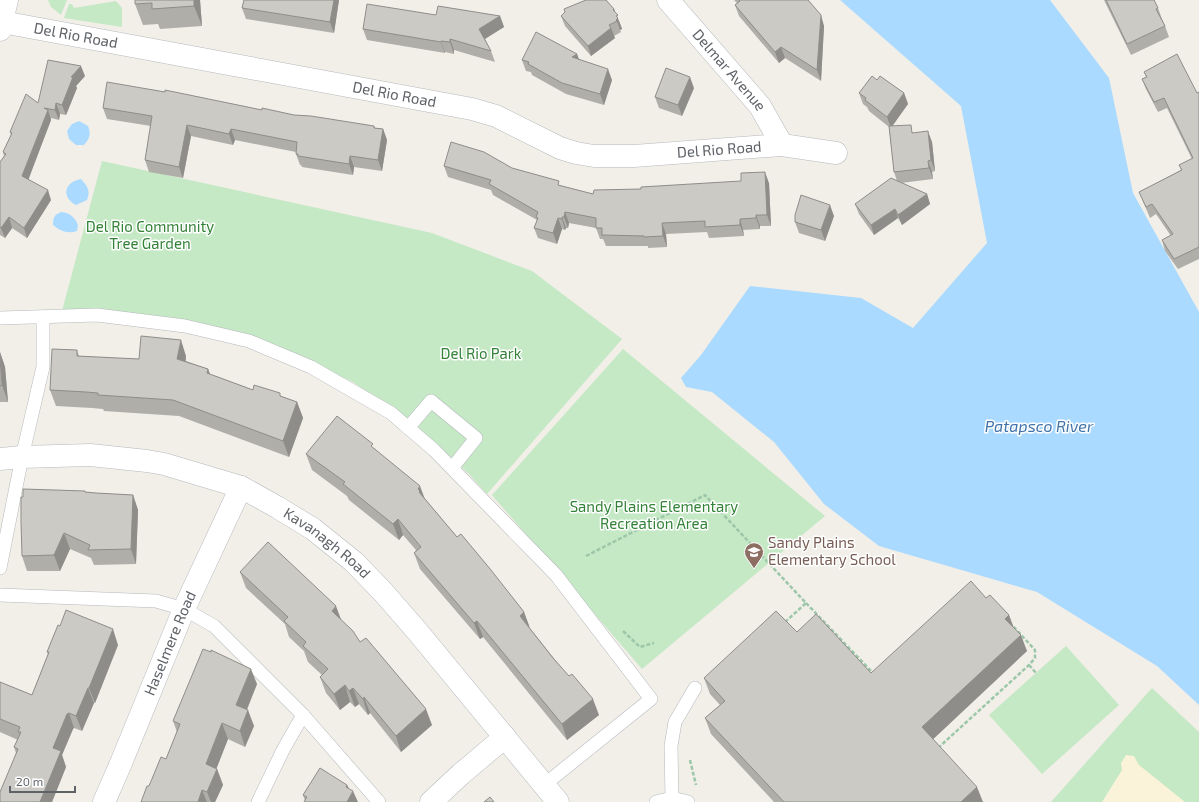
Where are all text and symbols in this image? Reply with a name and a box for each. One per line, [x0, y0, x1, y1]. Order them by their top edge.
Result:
street label: Del Rio Road [33, 18, 119, 51]
street label: Delmar Avenue [689, 25, 771, 113]
street label: Del Rio Road [351, 77, 438, 110]
street label: Del Rio Road [676, 137, 762, 161]
park label: Del Rio Community Tree Garden [86, 217, 214, 252]
park label: Del Rio Park [441, 344, 522, 362]
water label: Patapsco River [985, 416, 1094, 435]
park label: Sandy Plains Elementary Recreation Area [570, 497, 738, 532]
street label: Kavanagh Road [281, 503, 375, 582]
place label: Sandy Plains Elementary School [768, 533, 896, 568]
school or university icon: Sandy Plains Elementary School [743, 541, 765, 569]
street label: Haselmere Road [140, 588, 199, 698]
scale bar [10, 768, 75, 794]
text: 20 m [16, 774, 43, 788]

